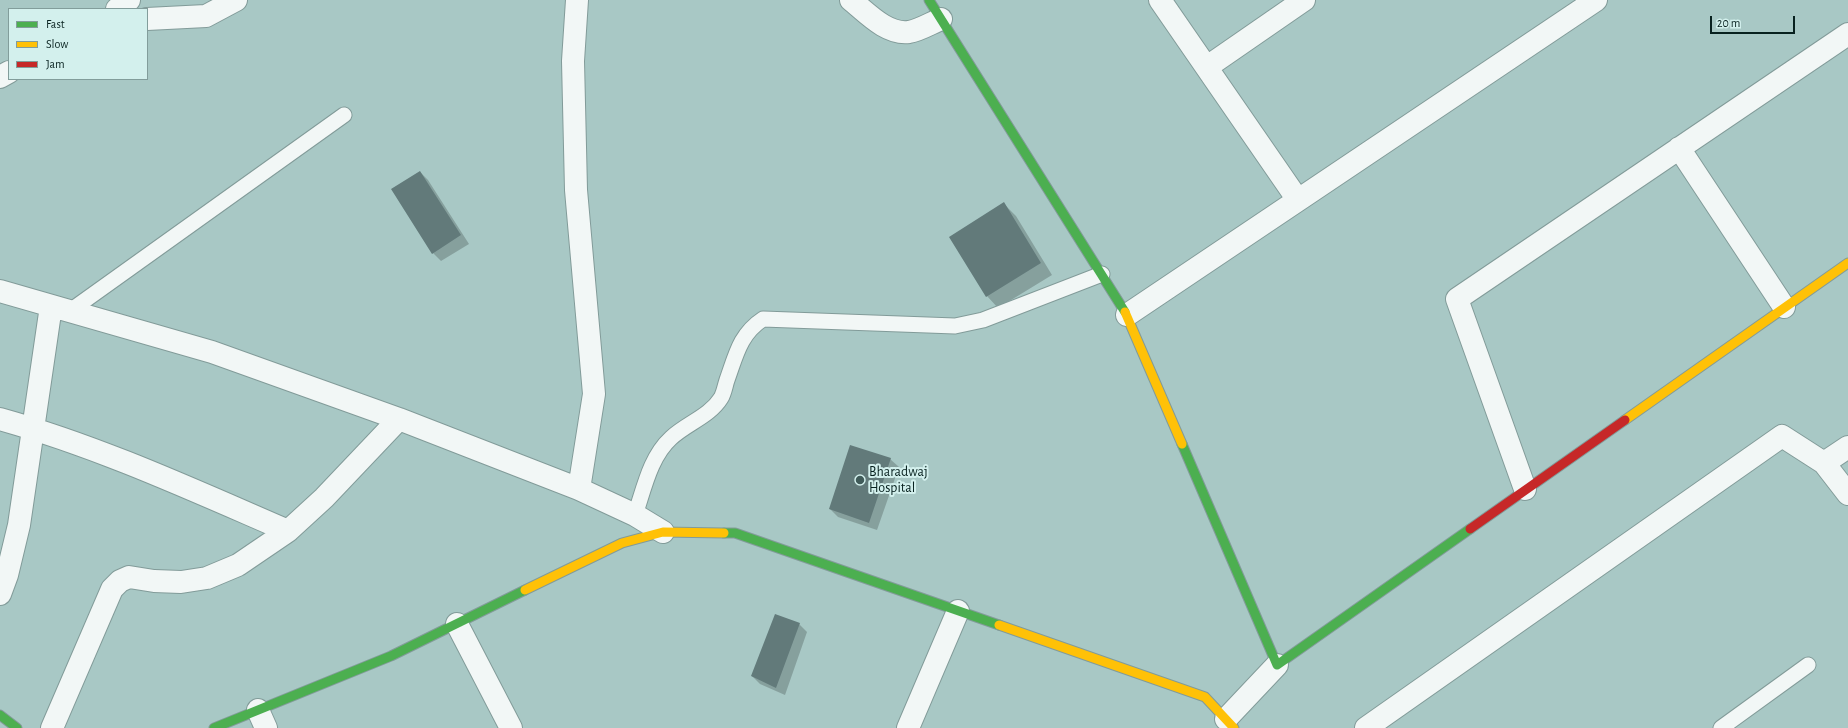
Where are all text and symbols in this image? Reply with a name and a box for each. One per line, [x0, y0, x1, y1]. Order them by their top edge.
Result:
legend [8, 8, 148, 80]
scale bar [1712, 8, 1797, 34]
text: 20 m [1717, 17, 1740, 29]
text: Fast [46, 18, 65, 30]
text: Slow [46, 38, 68, 50]
text: Jam [46, 58, 65, 70]
place label: Bharadwaj Hospital [869, 464, 928, 496]
marker: Bharadwaj Hospital [854, 474, 866, 486]

